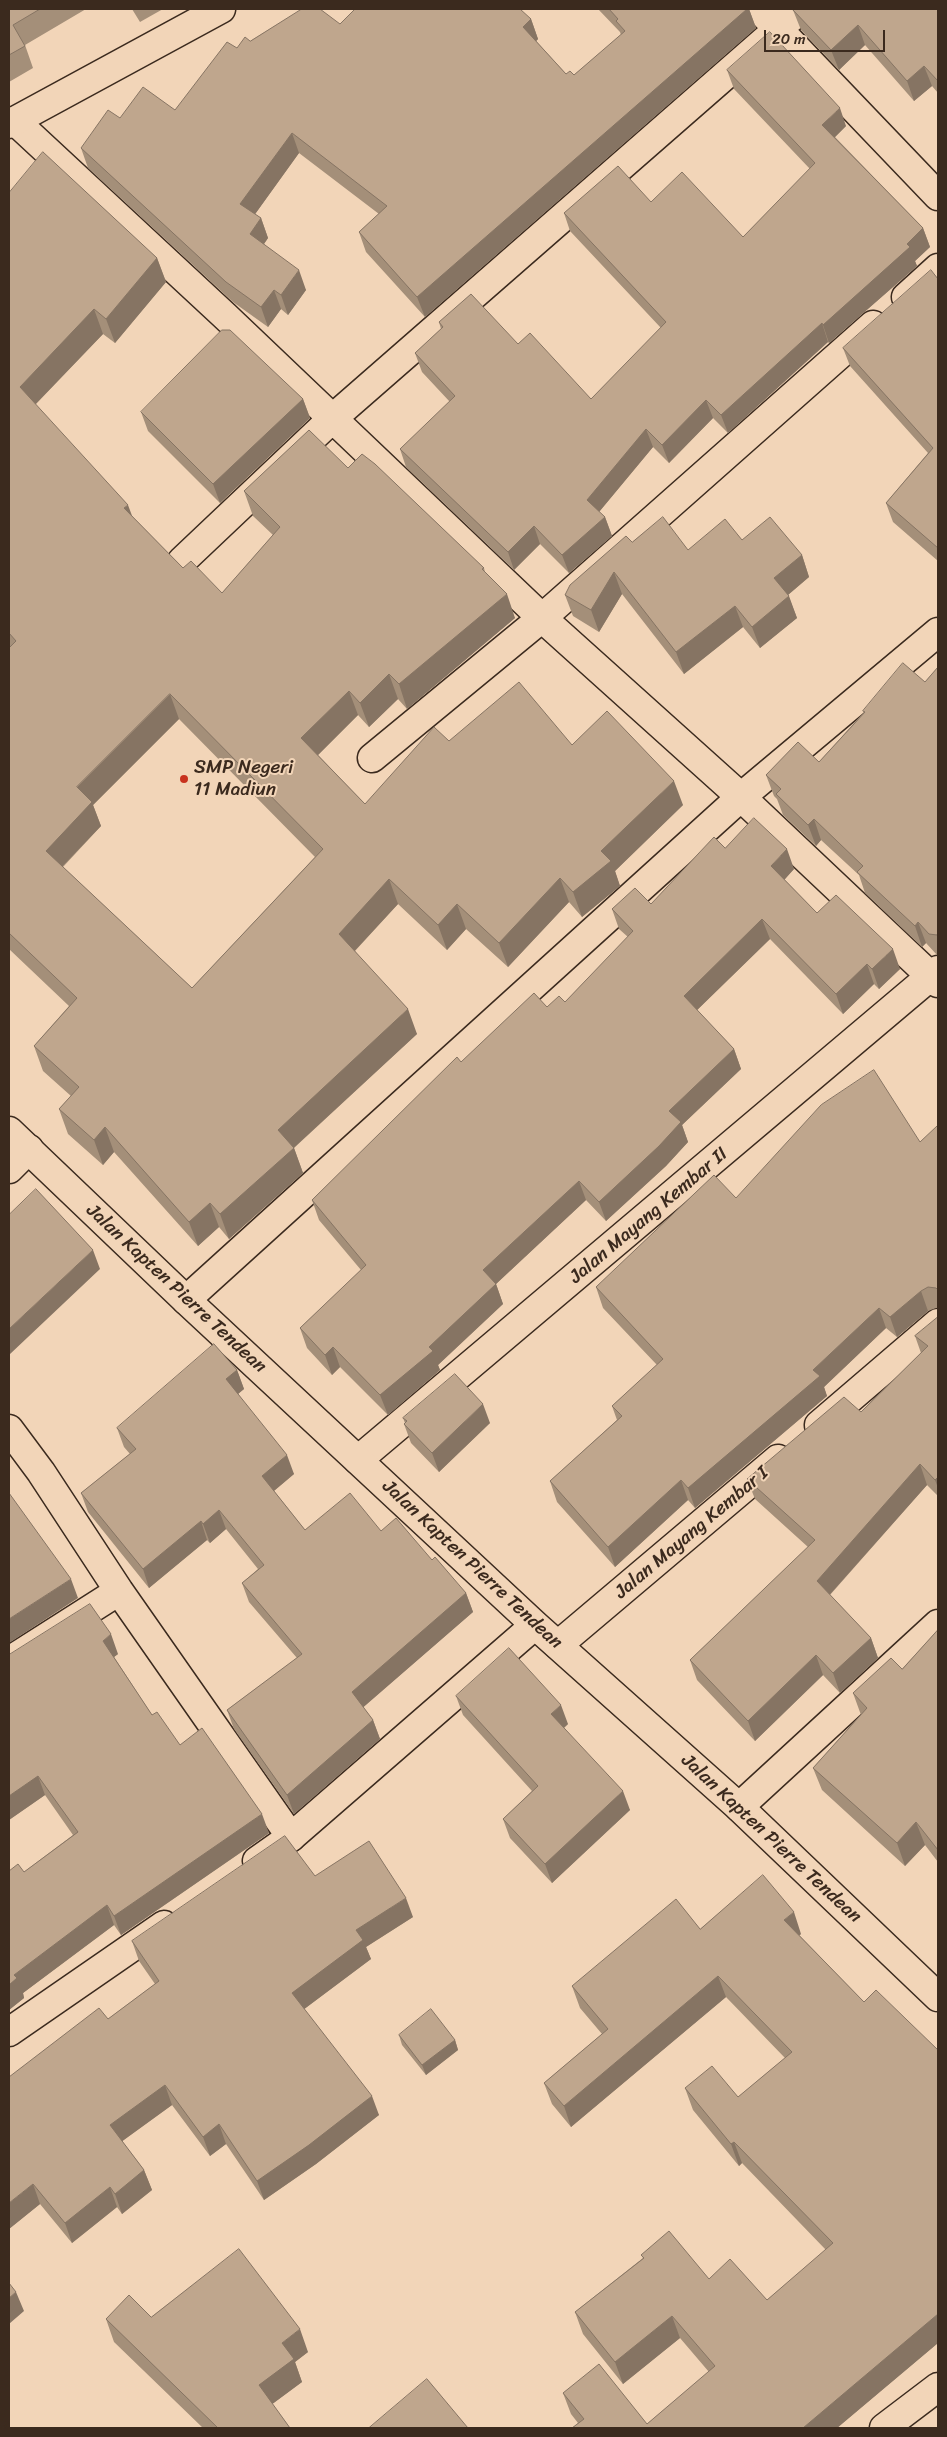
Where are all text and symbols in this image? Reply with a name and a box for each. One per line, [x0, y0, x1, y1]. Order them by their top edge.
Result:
scale bar [767, 20, 888, 52]
text: 20 m [772, 26, 806, 52]
place label: SMP Negeri 11 Madiun [194, 757, 293, 801]
marker: SMP Negeri 11 Madiun [178, 773, 190, 785]
street label: Jalan Mayang Kembar II [565, 1143, 733, 1289]
street label: Jalan Kapten Pierre Tendean [81, 1200, 271, 1378]
street label: Jalan Mayang Kembar I [611, 1462, 773, 1604]
street label: Jalan Kapten Pierre Tendean [377, 1476, 567, 1654]
street label: Jalan Kapten Pierre Tendean [676, 1750, 866, 1928]

